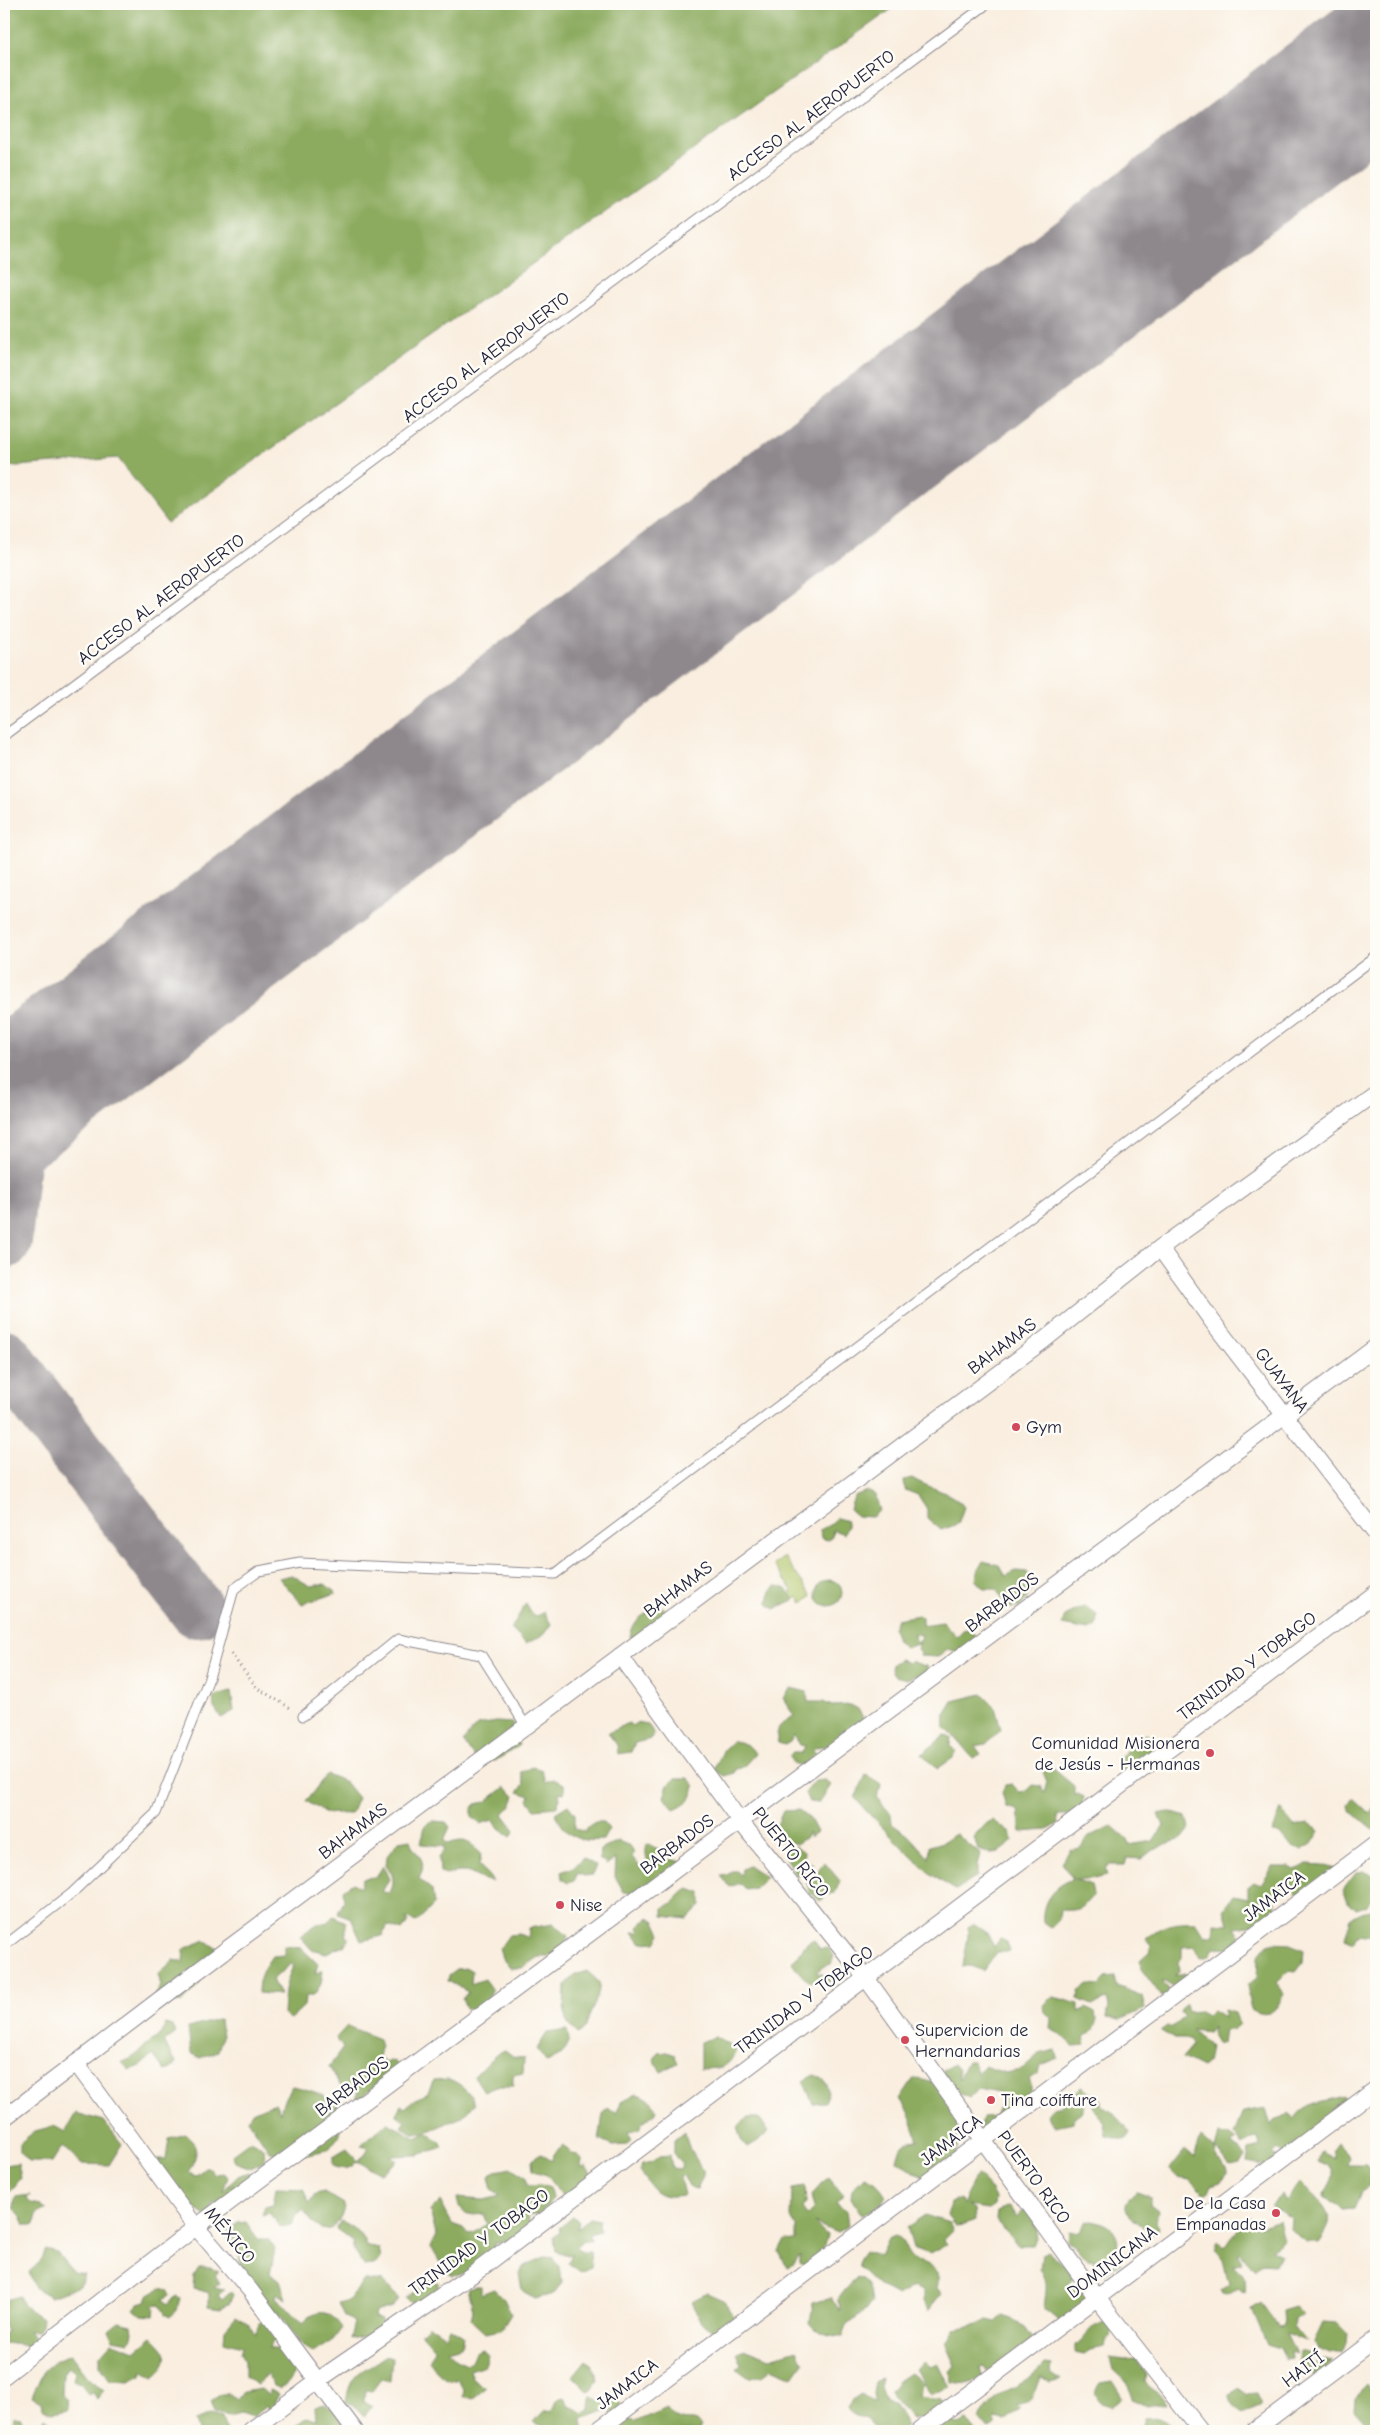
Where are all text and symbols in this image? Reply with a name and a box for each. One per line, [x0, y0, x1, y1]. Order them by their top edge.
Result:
street label: ACCESO AL AEROPUERTO [724, 46, 899, 185]
street label: ACCESO AL AEROPUERTO [399, 288, 574, 427]
street label: ACCESO AL AEROPUERTO [74, 530, 249, 669]
street label: BAHAMAS [964, 1314, 1041, 1379]
street label: GUAYANA [1250, 1344, 1313, 1417]
place label: Gym [1026, 1417, 1062, 1438]
marker: Gym [1010, 1421, 1022, 1433]
street label: BAHAMAS [640, 1557, 717, 1622]
street label: BARBADOS [961, 1568, 1043, 1637]
street label: TRINIDAD Y TOBAGO [1174, 1607, 1321, 1725]
place label: Comunidad Misionera de Jesús - Hermanas [1032, 1733, 1200, 1775]
marker: Comunidad Misionera de Jesús - Hermanas [1204, 1747, 1216, 1759]
street label: BAHAMAS [315, 1799, 392, 1864]
street label: PUERTO RICO [748, 1803, 833, 1902]
street label: BARBADOS [636, 1810, 718, 1879]
street label: JAMAICA [1239, 1866, 1309, 1927]
place label: Nise [570, 1895, 602, 1916]
marker: Nise [554, 1899, 566, 1911]
street label: TRINIDAD Y TOBAGO [731, 1941, 878, 2059]
place label: Supervicion de Hernandarias [915, 2020, 1028, 2062]
marker: Supervicion de Hernandarias [899, 2034, 911, 2046]
street label: BARBADOS [311, 2052, 393, 2121]
place label: Tina coiffure [1001, 2090, 1097, 2111]
marker: Tina coiffure [985, 2094, 997, 2106]
street label: JAMAICA [916, 2110, 986, 2171]
street label: PUERTO RICO [993, 2127, 1074, 2228]
street label: TRINIDAD Y TOBAGO [405, 2185, 553, 2300]
place label: De la Casa Empanadas [1176, 2193, 1266, 2235]
street label: MÉXICO [200, 2202, 260, 2268]
marker: De la Casa Empanadas [1270, 2207, 1282, 2219]
street label: DOMINICANA [1063, 2222, 1161, 2303]
street label: HAITÍ [1278, 2346, 1328, 2392]
street label: JAMAICA [592, 2354, 662, 2415]

